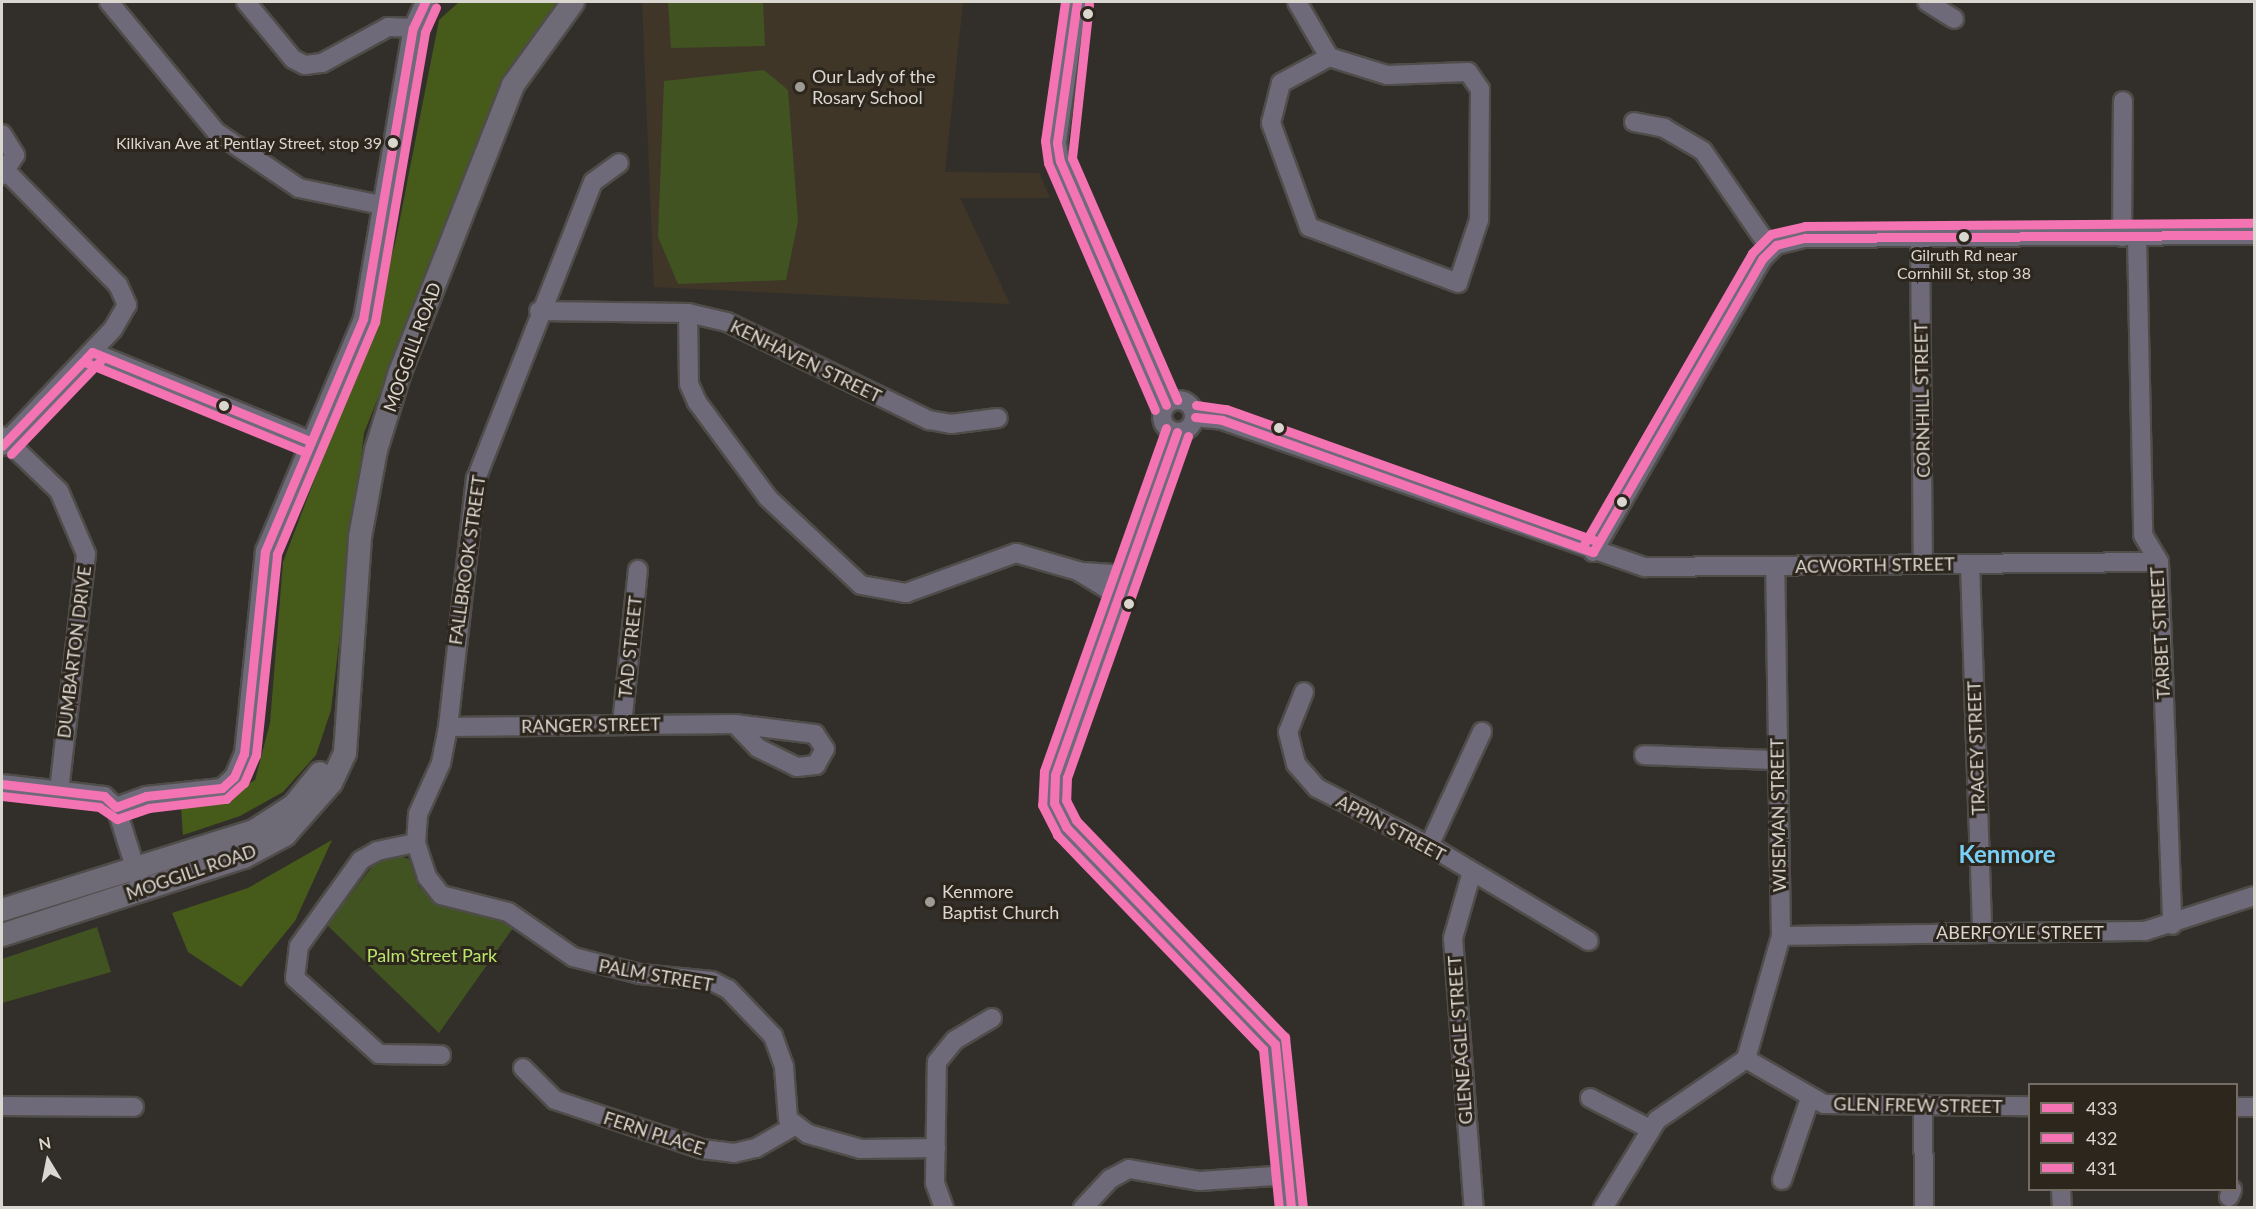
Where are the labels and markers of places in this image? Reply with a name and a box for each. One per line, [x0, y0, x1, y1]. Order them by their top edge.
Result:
unlabelled marker [1082, 8, 1094, 20]
place label: Our Lady of the Rosary School [812, 66, 937, 109]
marker: Our Lady of the Rosary School [793, 80, 807, 94]
place label: Kilkivan Ave at Pentlay Street, stop 39 [115, 133, 382, 153]
marker: Kilkivan Ave at Pentlay Street, stop 39 [387, 137, 399, 149]
marker: Gilruth Rd near Cornhill St, stop 38 [1958, 231, 1970, 243]
place label: Gilruth Rd near Cornhill St, stop 38 [1897, 245, 2031, 283]
unlabelled marker [218, 400, 230, 412]
unlabelled marker [1273, 422, 1285, 434]
unlabelled marker [1616, 496, 1628, 508]
unlabelled marker [1123, 598, 1135, 610]
place label: Kenmore Baptist Church [942, 881, 1059, 924]
marker: Kenmore Baptist Church [923, 895, 937, 909]

